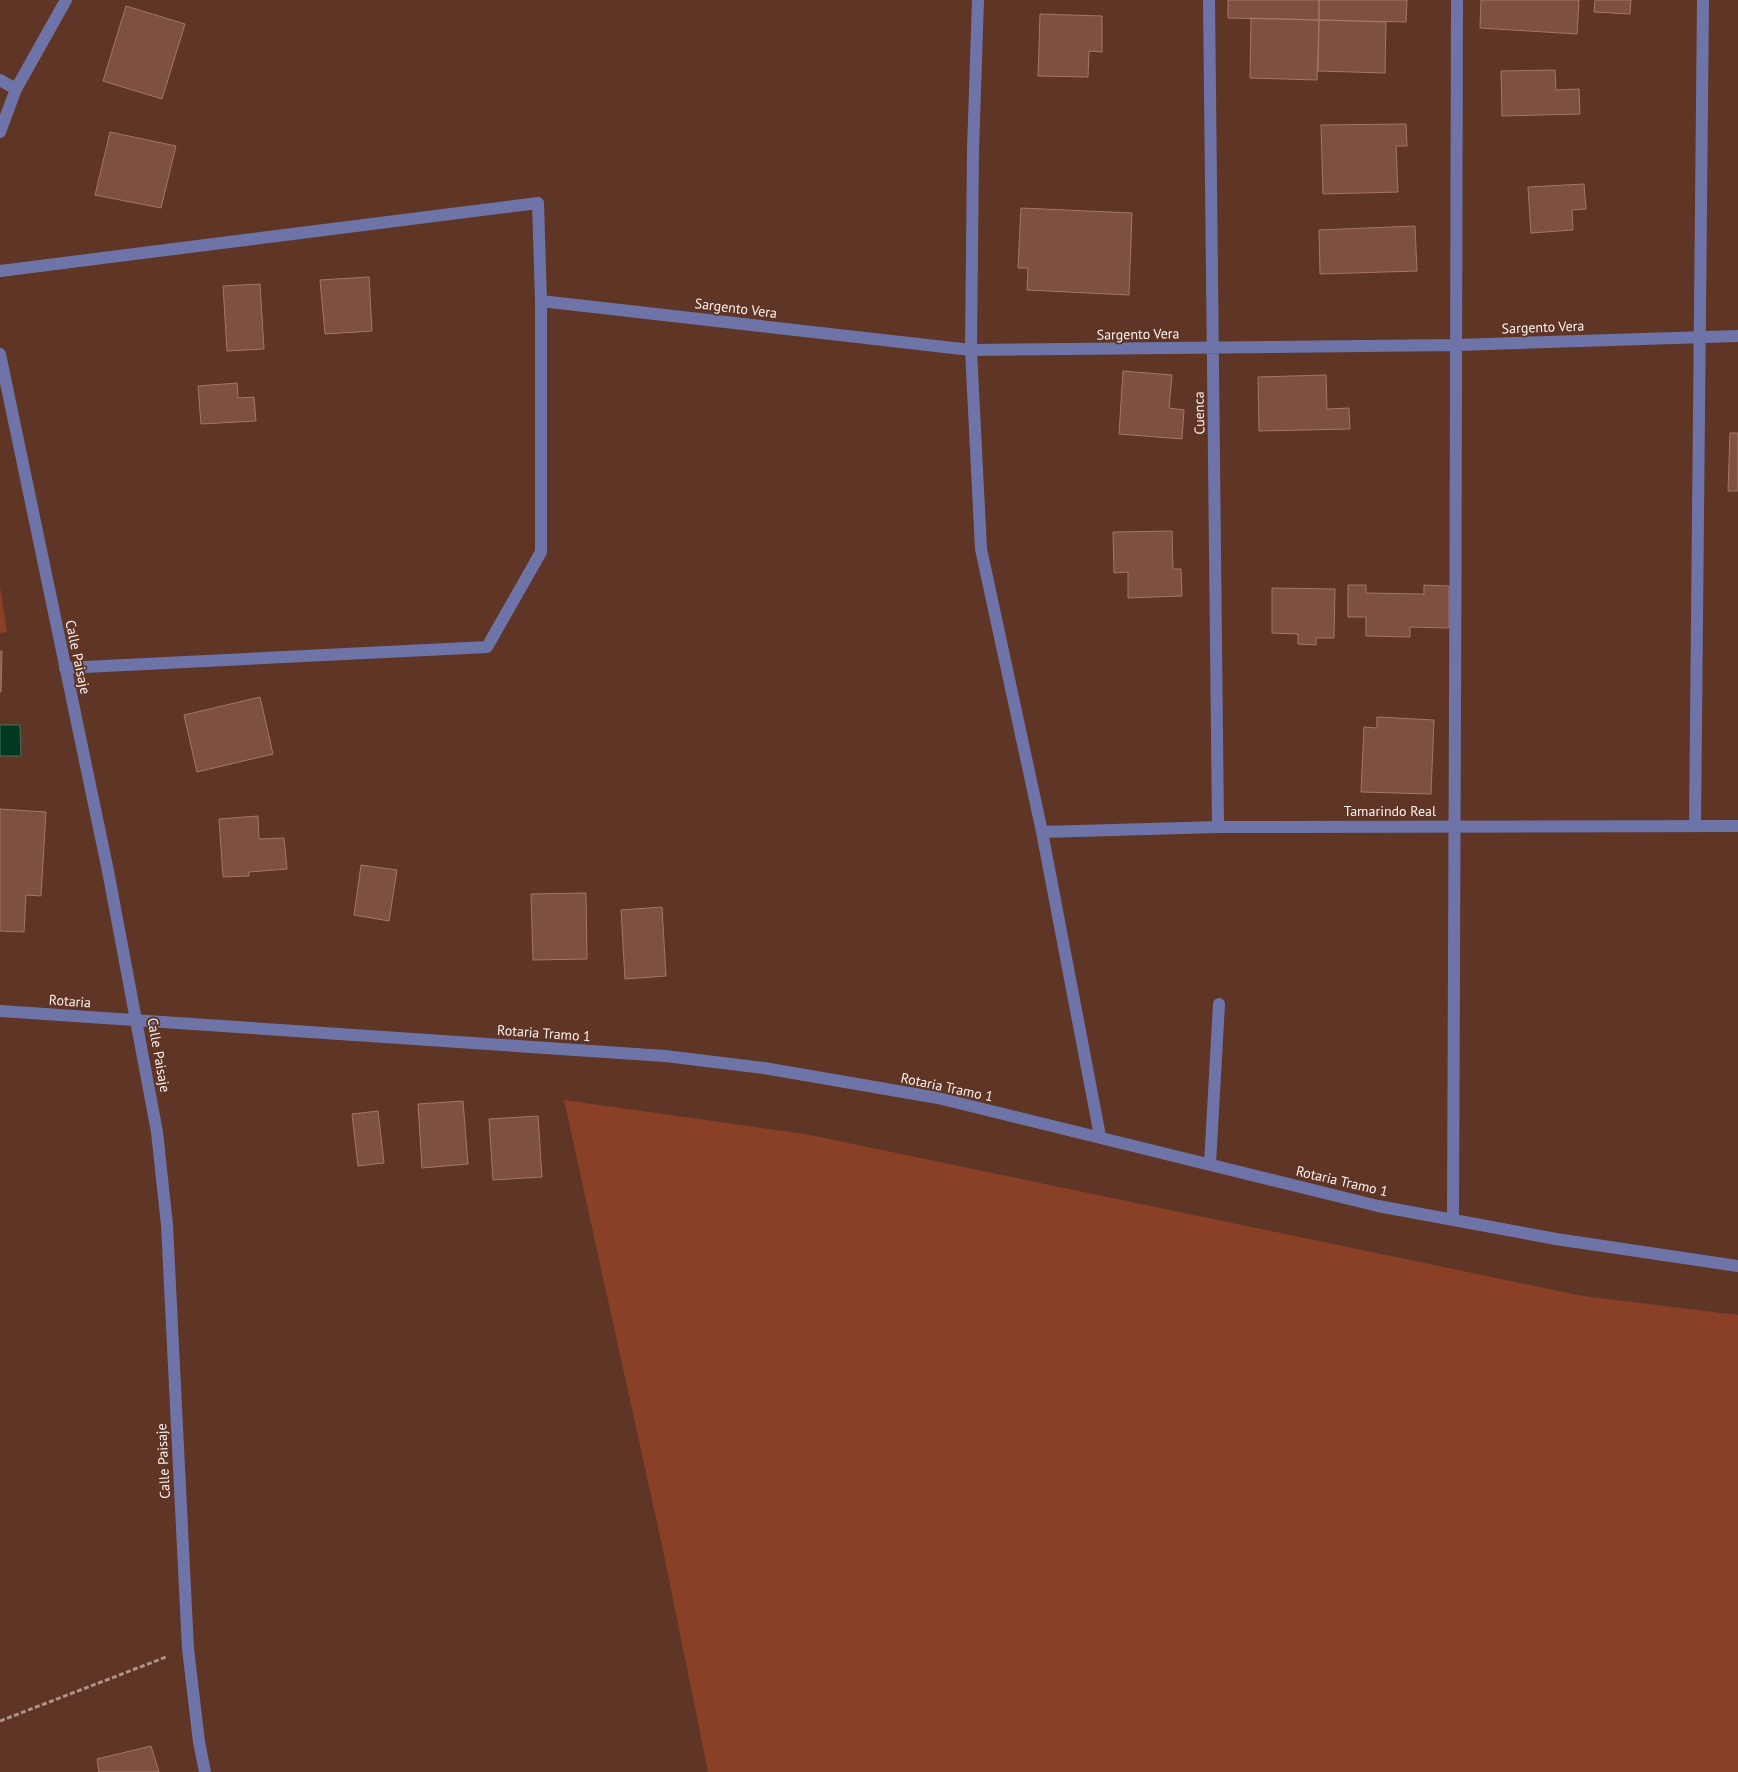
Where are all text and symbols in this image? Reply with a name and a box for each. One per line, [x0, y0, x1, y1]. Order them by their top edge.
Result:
street label: Sargento Vera [694, 294, 778, 322]
street label: Sargento Vera [1501, 317, 1585, 337]
street label: Sargento Vera [1096, 324, 1180, 344]
street label: Cuenca [1190, 391, 1208, 435]
street label: Calle Paisaje [61, 618, 95, 696]
street label: Tamarindo Real [1344, 802, 1436, 820]
street label: Rotaria [48, 991, 92, 1011]
street label: Calle Paisaje [144, 1016, 174, 1094]
street label: Rotaria Tramo 1 [497, 1021, 591, 1045]
street label: Rotaria Tramo 1 [899, 1068, 995, 1106]
street label: Rotaria Tramo 1 [1294, 1162, 1390, 1200]
street label: Calle Paisaje [152, 1423, 174, 1499]

